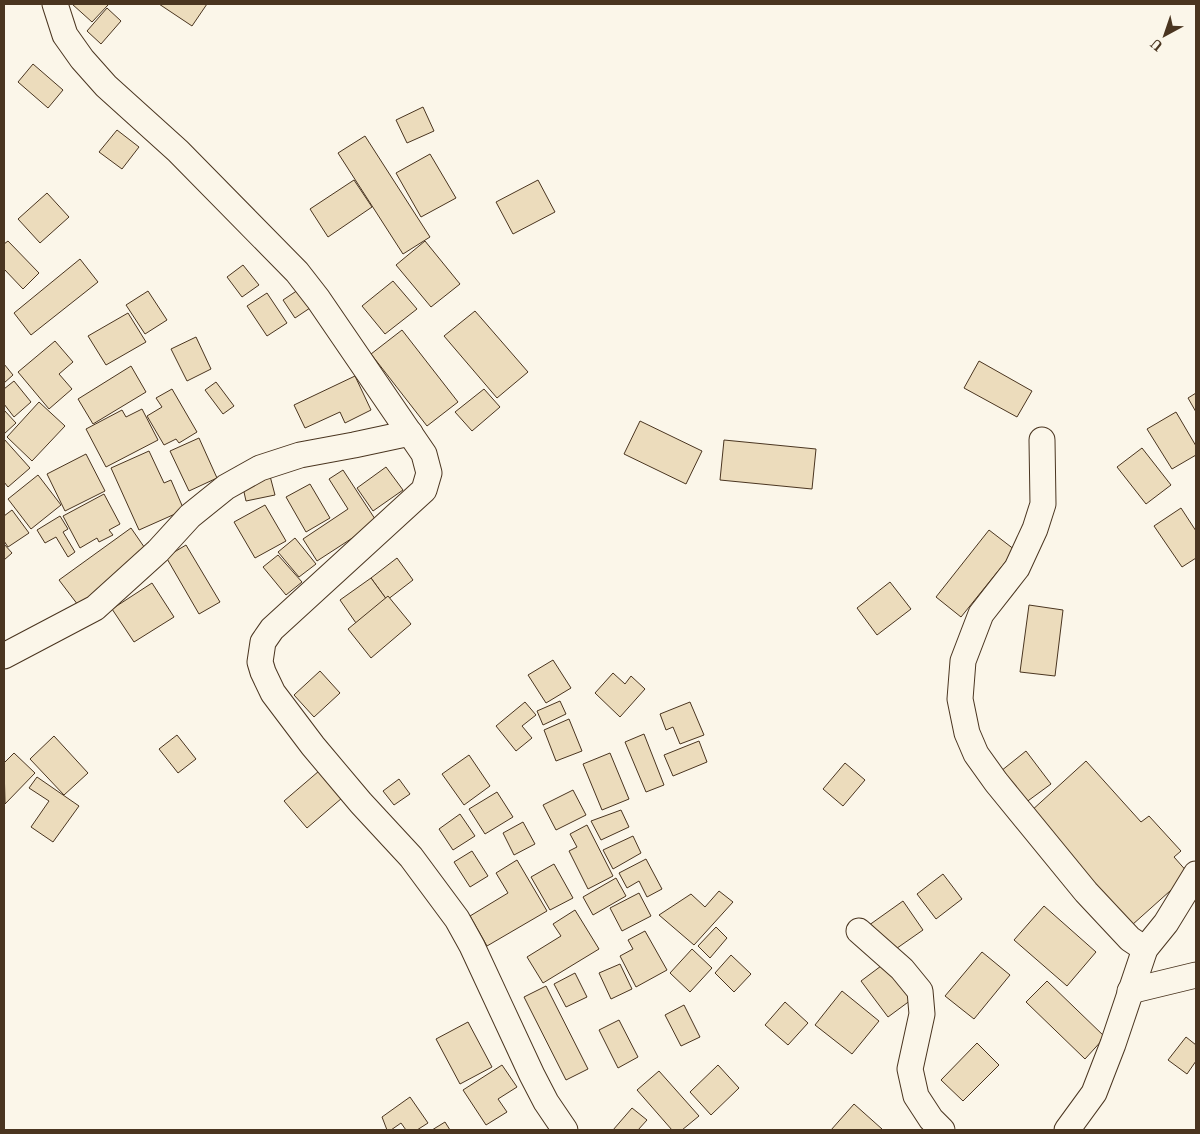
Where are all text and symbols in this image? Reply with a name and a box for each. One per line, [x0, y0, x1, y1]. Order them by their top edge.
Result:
north arrow [1140, 10, 1190, 60]
text: U [1146, 34, 1166, 56]

